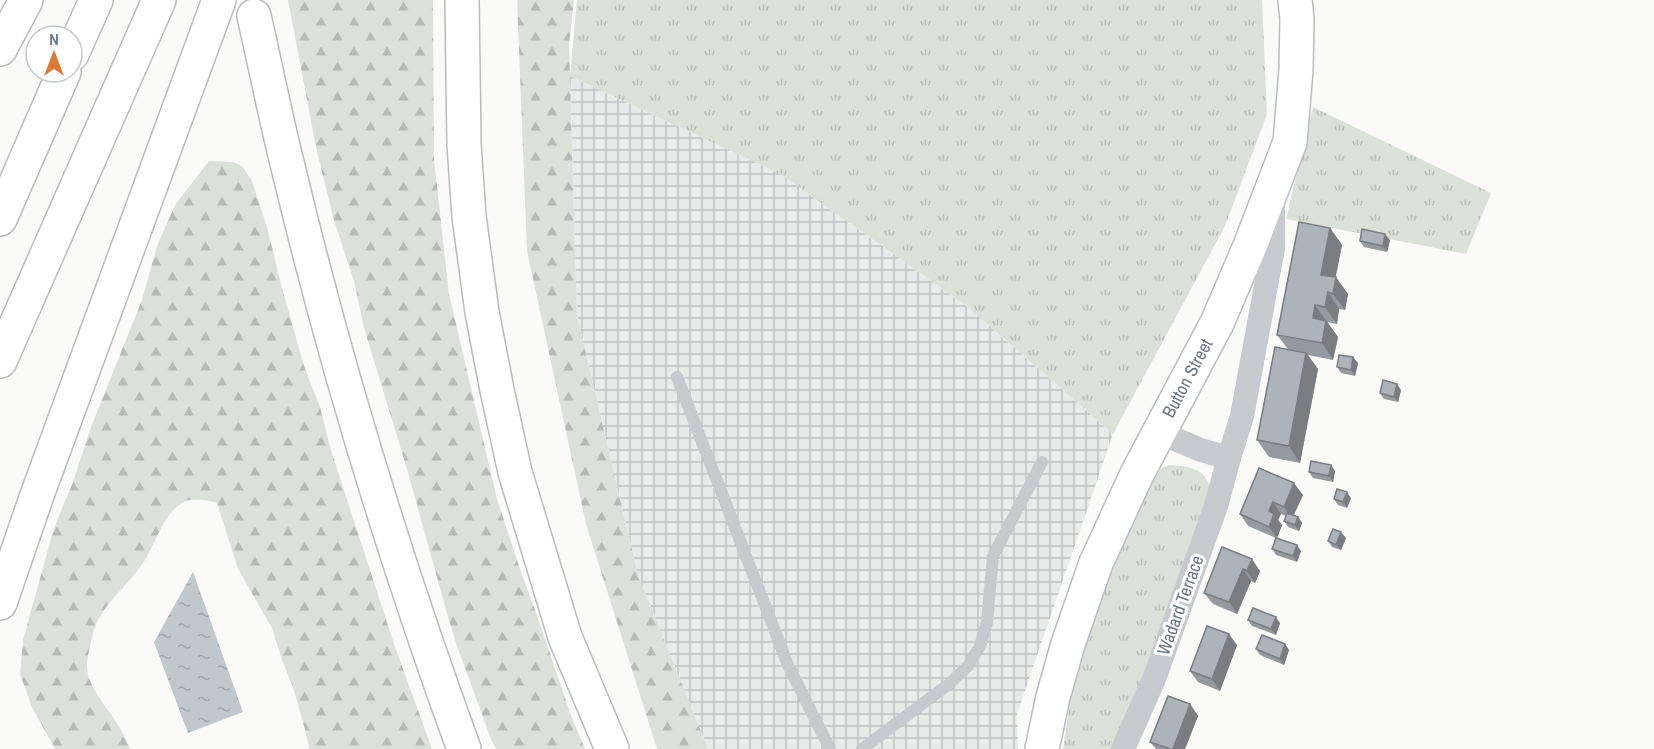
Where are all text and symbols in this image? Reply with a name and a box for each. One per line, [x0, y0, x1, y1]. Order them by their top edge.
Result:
north arrow [24, 24, 84, 84]
text: N [49, 28, 59, 50]
street label: Button Street [1156, 334, 1218, 422]
street label: Wadard Terrace [1150, 552, 1210, 658]

